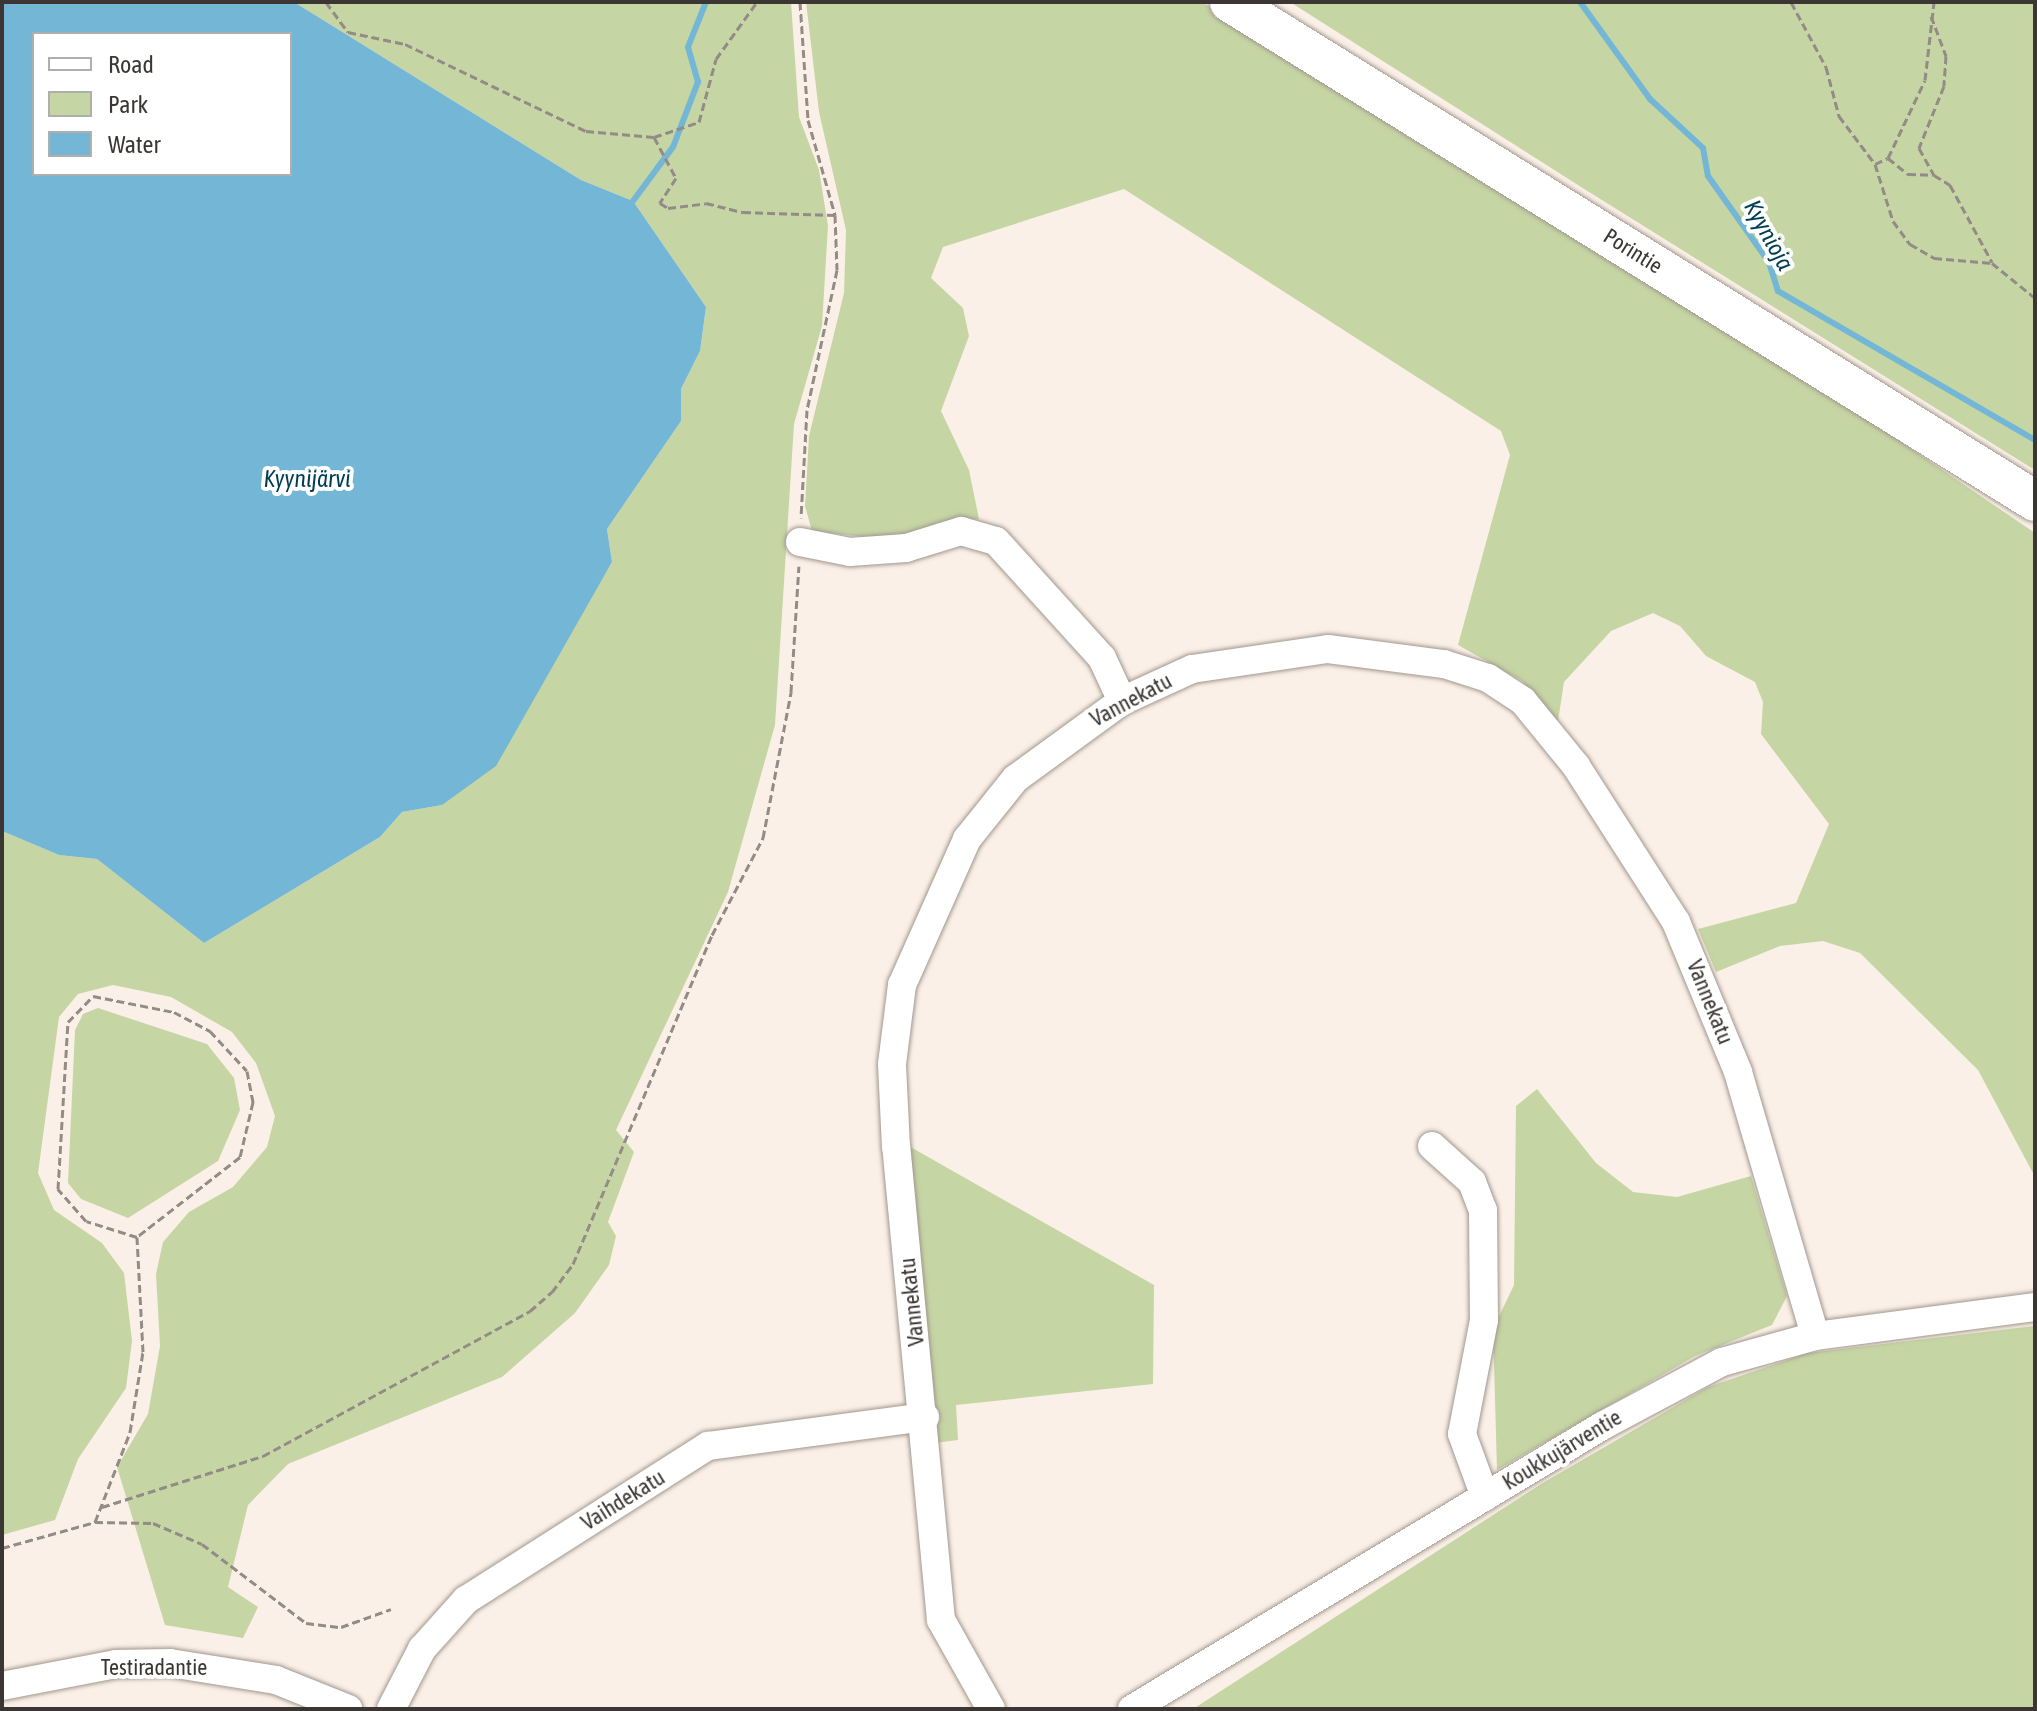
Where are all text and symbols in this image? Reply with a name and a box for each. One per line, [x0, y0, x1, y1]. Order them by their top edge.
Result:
legend [32, 32, 292, 176]
text: Road [108, 51, 154, 78]
text: Park [108, 91, 148, 118]
text: Water [108, 131, 161, 158]
water label: Kyynioja [1738, 195, 1800, 275]
street label: Porintie [1599, 223, 1667, 279]
water label: Kyynijärvi [263, 465, 351, 493]
street label: Vannekatu [1086, 668, 1176, 732]
street label: Vannekatu [1681, 956, 1739, 1048]
street label: Vannekatu [894, 1257, 930, 1347]
street label: Koukkujärventie [1498, 1404, 1626, 1496]
street label: Vaihdekatu [576, 1464, 670, 1536]
street label: Testiradantie [101, 1655, 207, 1681]

